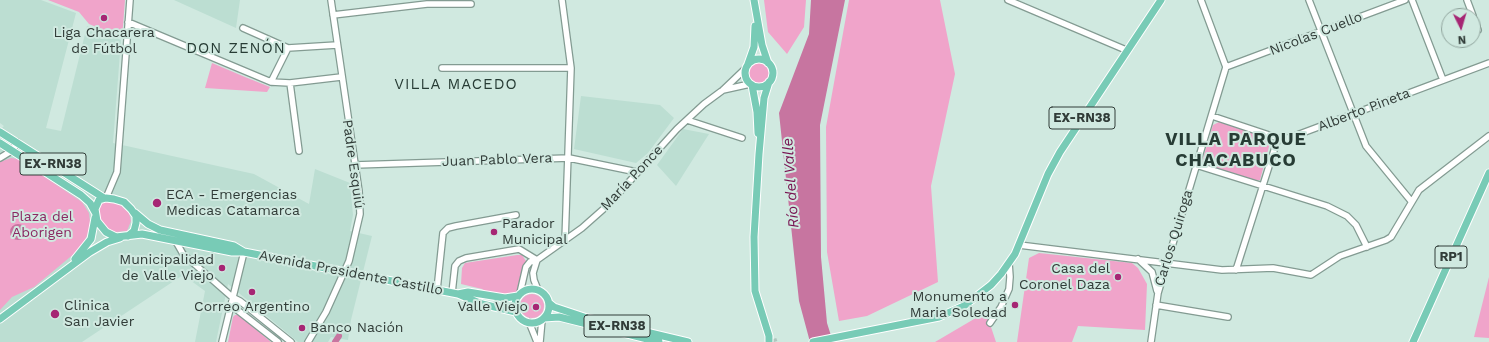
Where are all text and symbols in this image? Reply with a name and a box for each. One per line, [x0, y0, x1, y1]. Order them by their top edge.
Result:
north arrow [1441, 8, 1481, 48]
street label: Nicolas Cuello [1267, 9, 1365, 59]
marker: Liga Chacarera de Fútbol [99, 13, 109, 23]
place label: Liga Chacarera de Fútbol [53, 25, 155, 58]
text: N [1457, 33, 1467, 46]
district label: DON ZENÓN [186, 40, 286, 58]
district label: VILLA MACEDO [394, 76, 518, 94]
street label: Alberto Pineta [1316, 85, 1412, 135]
road number: EX-RN38 [1049, 107, 1115, 129]
street label: Padre Esquiú [338, 118, 368, 210]
district label: VILLA PARQUE CHACABUCO [1165, 129, 1307, 172]
water label: Río del Valle [779, 137, 803, 229]
street label: María Ponce [597, 142, 667, 214]
street label: Juan Pablo Vera [442, 150, 552, 170]
road number: EX-RN38 [20, 153, 86, 175]
place label: ECA - Emergencias Medicas Catamarca [166, 187, 300, 220]
street label: Carlos Quiroga [1151, 188, 1197, 288]
marker: ECA - Emergencias Medicas Catamarca [151, 197, 163, 209]
park label: Plaza del Aborigen [11, 209, 73, 242]
place label: Parador Municipal [502, 216, 567, 248]
marker: Parador Municipal [489, 227, 499, 237]
road number: RP1 [1435, 246, 1467, 268]
street label: Avenida Presidente Castillo [258, 247, 444, 299]
place label: Municipalidad de Valle Viejo [119, 252, 214, 284]
place label: Casa del Coronel Daza [1019, 261, 1110, 294]
marker: Municipalidad de Valle Viejo [217, 263, 227, 273]
marker: Casa del Coronel Daza [1113, 272, 1123, 282]
marker: Correo Argentino [247, 287, 257, 297]
place label: Monumento a Maria Soledad [910, 289, 1007, 322]
place label: Clinica San Javier [64, 298, 134, 330]
place label: Correo Argentino [194, 299, 310, 315]
place label: Valle Viejo [457, 299, 528, 315]
marker: Monumento a Maria Soledad [1010, 300, 1020, 310]
marker: Valle Viejo [531, 302, 541, 312]
marker: Clinica San Javier [49, 308, 61, 320]
road number: EX-RN38 [584, 315, 650, 337]
place label: Banco Nación [310, 320, 403, 336]
marker: Banco Nación [297, 323, 307, 333]

